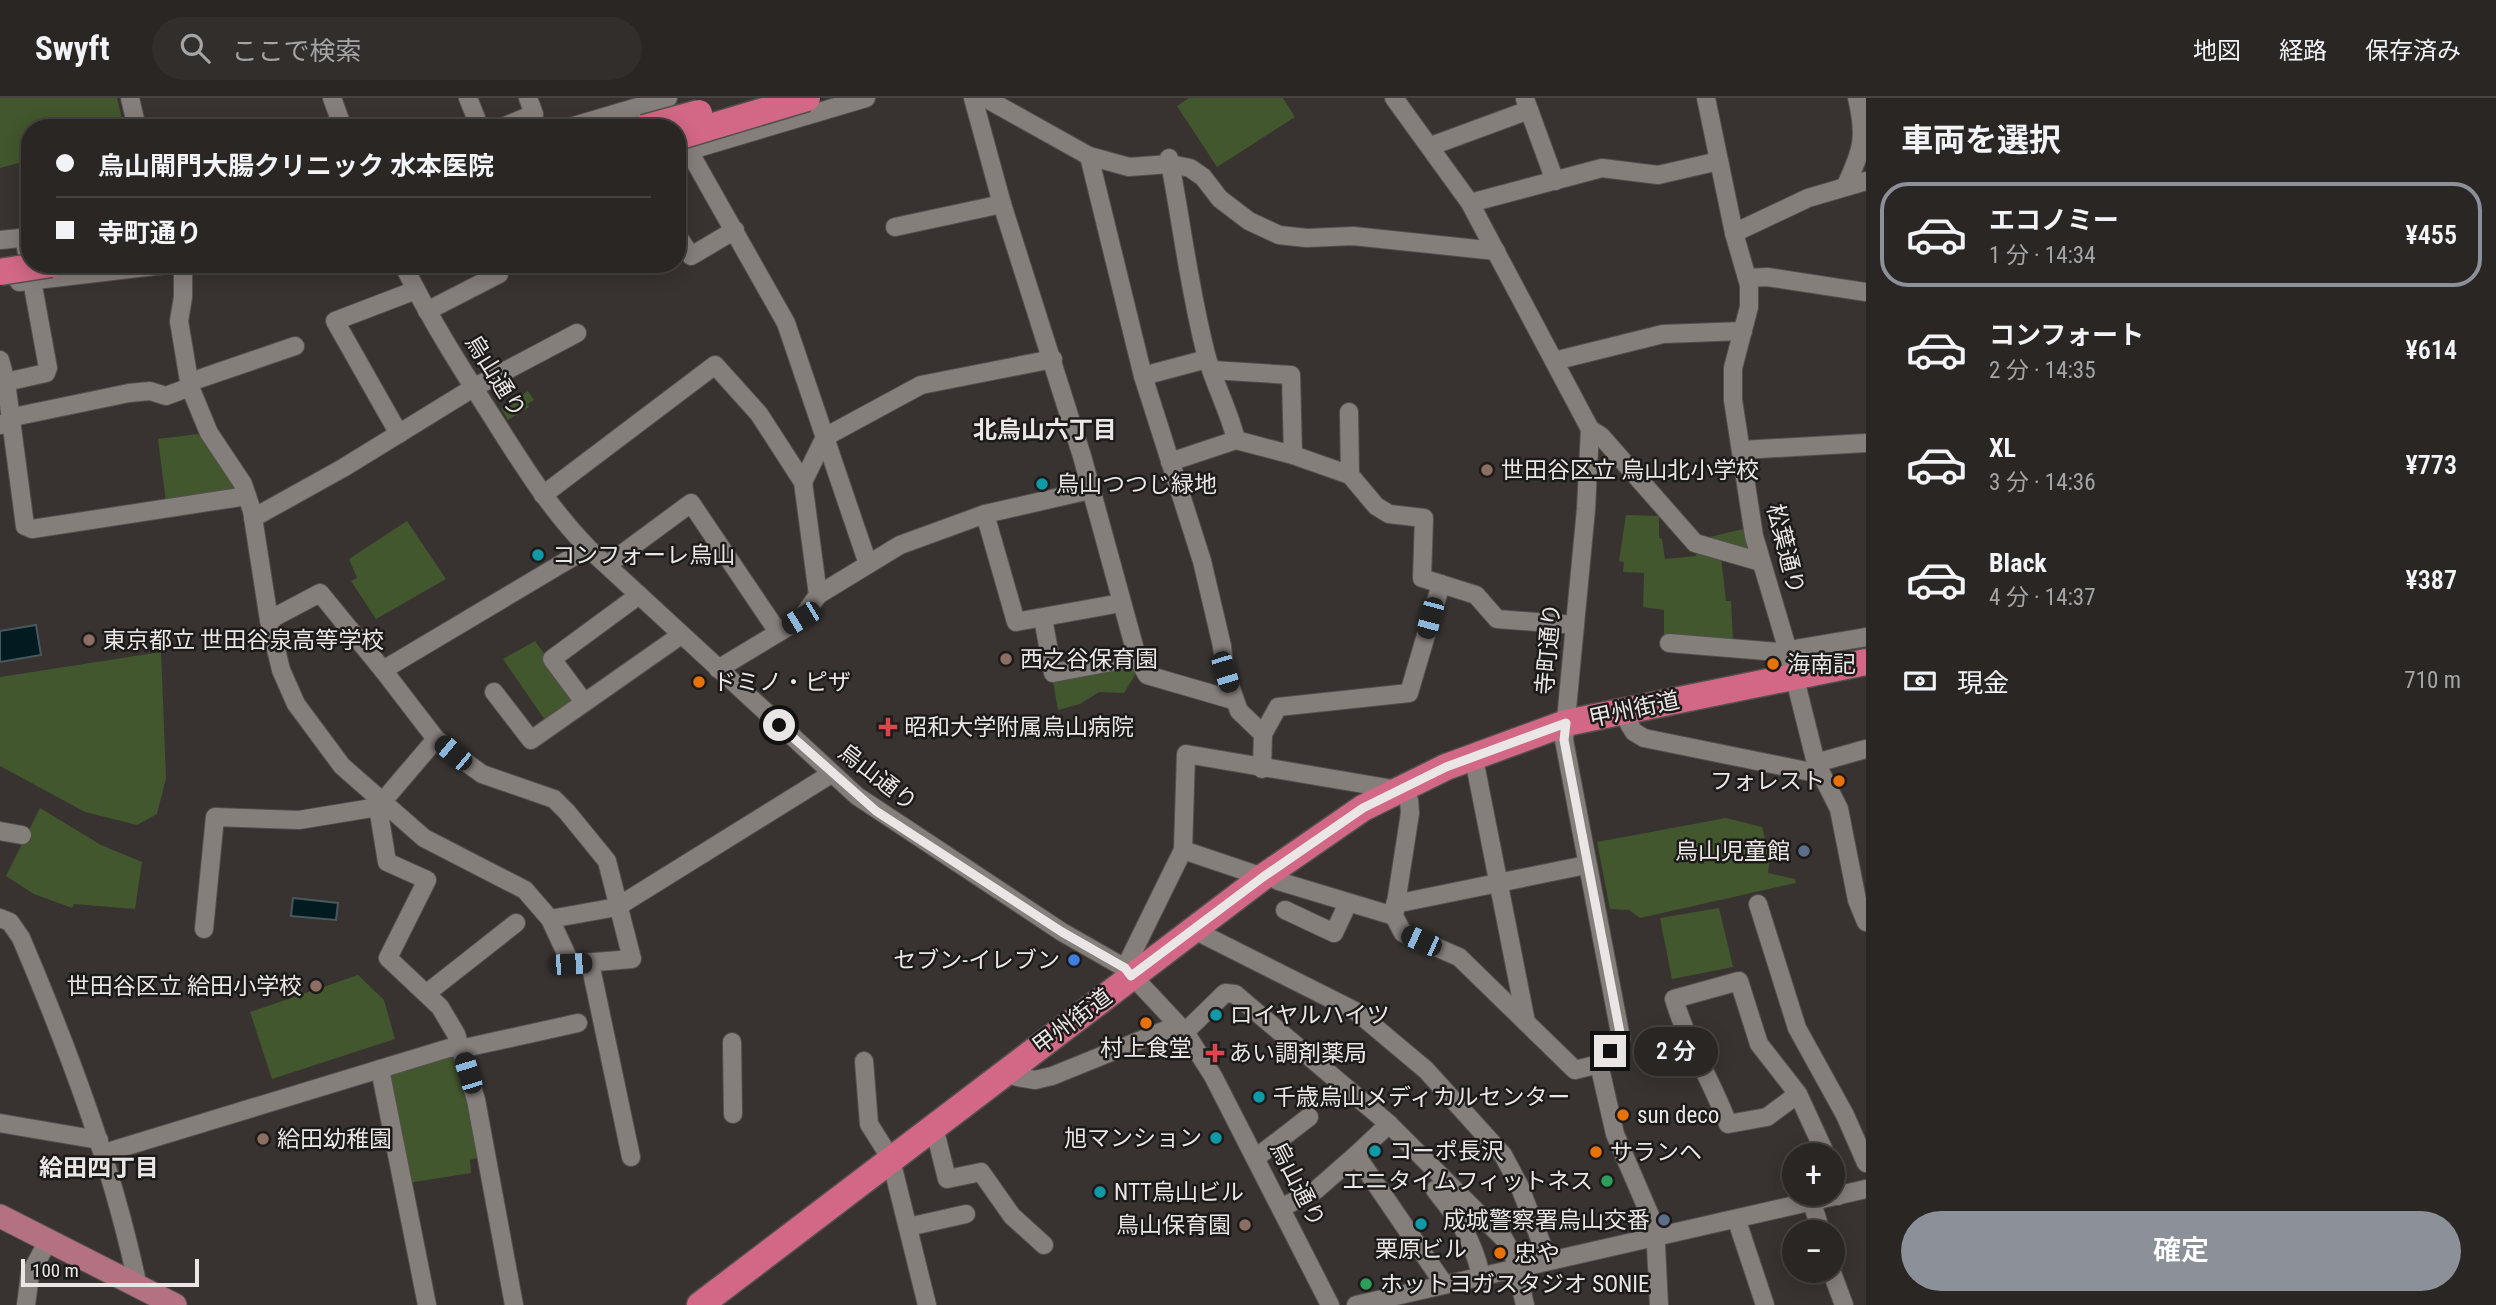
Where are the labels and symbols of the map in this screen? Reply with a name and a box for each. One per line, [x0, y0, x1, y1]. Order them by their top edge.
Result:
street label: 烏山通り [460, 330, 531, 422]
district label: 北烏山六丁目 [973, 416, 1117, 444]
place label: 世田谷区立 烏山北小学校 [1501, 457, 1759, 484]
marker: 世田谷区立 烏山北小学校 [1479, 462, 1495, 478]
place label: 烏山つつじ緑地 [1056, 471, 1217, 498]
marker: 烏山つつじ緑地 [1034, 476, 1050, 492]
street label: 松葉通り [1761, 501, 1810, 597]
place label: コンフォーレ烏山 [552, 542, 735, 569]
marker: コンフォーレ烏山 [530, 547, 546, 563]
car [1415, 595, 1446, 641]
car [778, 598, 825, 638]
street label: 寺町通り [1531, 602, 1566, 696]
place label: 東京都立 世田谷泉高等学校 [103, 627, 384, 654]
marker: 東京都立 世田谷泉高等学校 [81, 632, 97, 648]
place label: 西之谷保育園 [1020, 646, 1158, 673]
car [1209, 649, 1242, 695]
marker: 西之谷保育園 [998, 651, 1014, 667]
place label: 海南記 [1787, 651, 1856, 678]
marker: 海南記 [1765, 656, 1781, 672]
place label: ドミノ・ピザ [713, 669, 851, 696]
marker: ドミノ・ピザ [691, 674, 707, 690]
street label: 甲州街道 [1586, 687, 1682, 732]
route start [763, 709, 795, 741]
place label: 昭和大学附属烏山病院 [904, 714, 1134, 741]
marker: 昭和大学附属烏山病院 [878, 717, 898, 737]
car [431, 731, 476, 775]
street label: 烏山通り [833, 738, 922, 816]
place label: フォレスト [1710, 768, 1825, 795]
marker: フォレスト [1831, 773, 1847, 789]
place label: 烏山児童館 [1675, 838, 1790, 865]
marker: 烏山児童館 [1796, 843, 1812, 859]
car [1398, 923, 1445, 959]
place label: セブン-イレブン [893, 947, 1060, 974]
car [550, 952, 593, 976]
marker: セブン-イレブン [1066, 952, 1082, 968]
place label: 世田谷区立 給田小学校 [67, 973, 302, 1000]
marker: 世田谷区立 給田小学校 [308, 978, 324, 994]
street label: 甲州街道 [1027, 983, 1117, 1060]
place label: ロイヤルハイツ [1230, 1002, 1390, 1029]
marker: ロイヤルハイツ [1208, 1007, 1224, 1023]
marker: 村上食堂 [1138, 1015, 1154, 1031]
callout: 2 分 [1634, 1026, 1718, 1076]
place label: 村上食堂 [1100, 1035, 1192, 1062]
route end [1594, 1035, 1626, 1067]
place label: あい調剤薬局 [1229, 1040, 1367, 1067]
marker: あい調剤薬局 [1207, 1045, 1223, 1061]
car [452, 1050, 485, 1096]
place label: 千歳烏山メディカルセンター [1273, 1084, 1570, 1111]
marker: 千歳烏山メディカルセンター [1251, 1089, 1267, 1105]
place label: sun deco [1637, 1102, 1719, 1129]
marker: sun deco [1615, 1107, 1631, 1123]
place label: 旭マンション [1064, 1125, 1202, 1152]
place label: 給田幼稚園 [277, 1126, 392, 1153]
marker: 旭マンション [1208, 1130, 1224, 1146]
marker: 給田幼稚園 [255, 1131, 271, 1147]
street label: 烏山通り [1265, 1137, 1330, 1231]
place label: コーポ長沢 [1389, 1138, 1504, 1165]
place label: サランヘ [1610, 1139, 1702, 1166]
marker: コーポ長沢 [1367, 1143, 1383, 1159]
marker: サランヘ [1588, 1144, 1604, 1160]
district label: 給田四丁目 [39, 1154, 159, 1182]
place label: エニタイムフィットネス [1342, 1168, 1593, 1195]
marker: エニタイムフィットネス [1599, 1173, 1615, 1189]
place label: NTT烏山ビル [1114, 1179, 1244, 1206]
marker: NTT烏山ビル [1092, 1184, 1108, 1200]
place label: 成城警察署烏山交番 [1443, 1207, 1650, 1234]
place label: 鳥山保育園 [1116, 1212, 1231, 1239]
marker: 成城警察署烏山交番 [1656, 1212, 1672, 1228]
marker: 栗原ビル [1413, 1216, 1429, 1232]
marker: 鳥山保育園 [1237, 1217, 1253, 1233]
place label: 栗原ビル [1375, 1236, 1467, 1263]
place label: 忠や [1514, 1240, 1560, 1267]
marker: 忠や [1492, 1245, 1508, 1261]
scale bar [21, 1256, 200, 1288]
place label: ホットヨガスタジオ SONIE [1380, 1271, 1649, 1298]
marker: ホットヨガスタジオ SONIE [1358, 1276, 1374, 1292]

